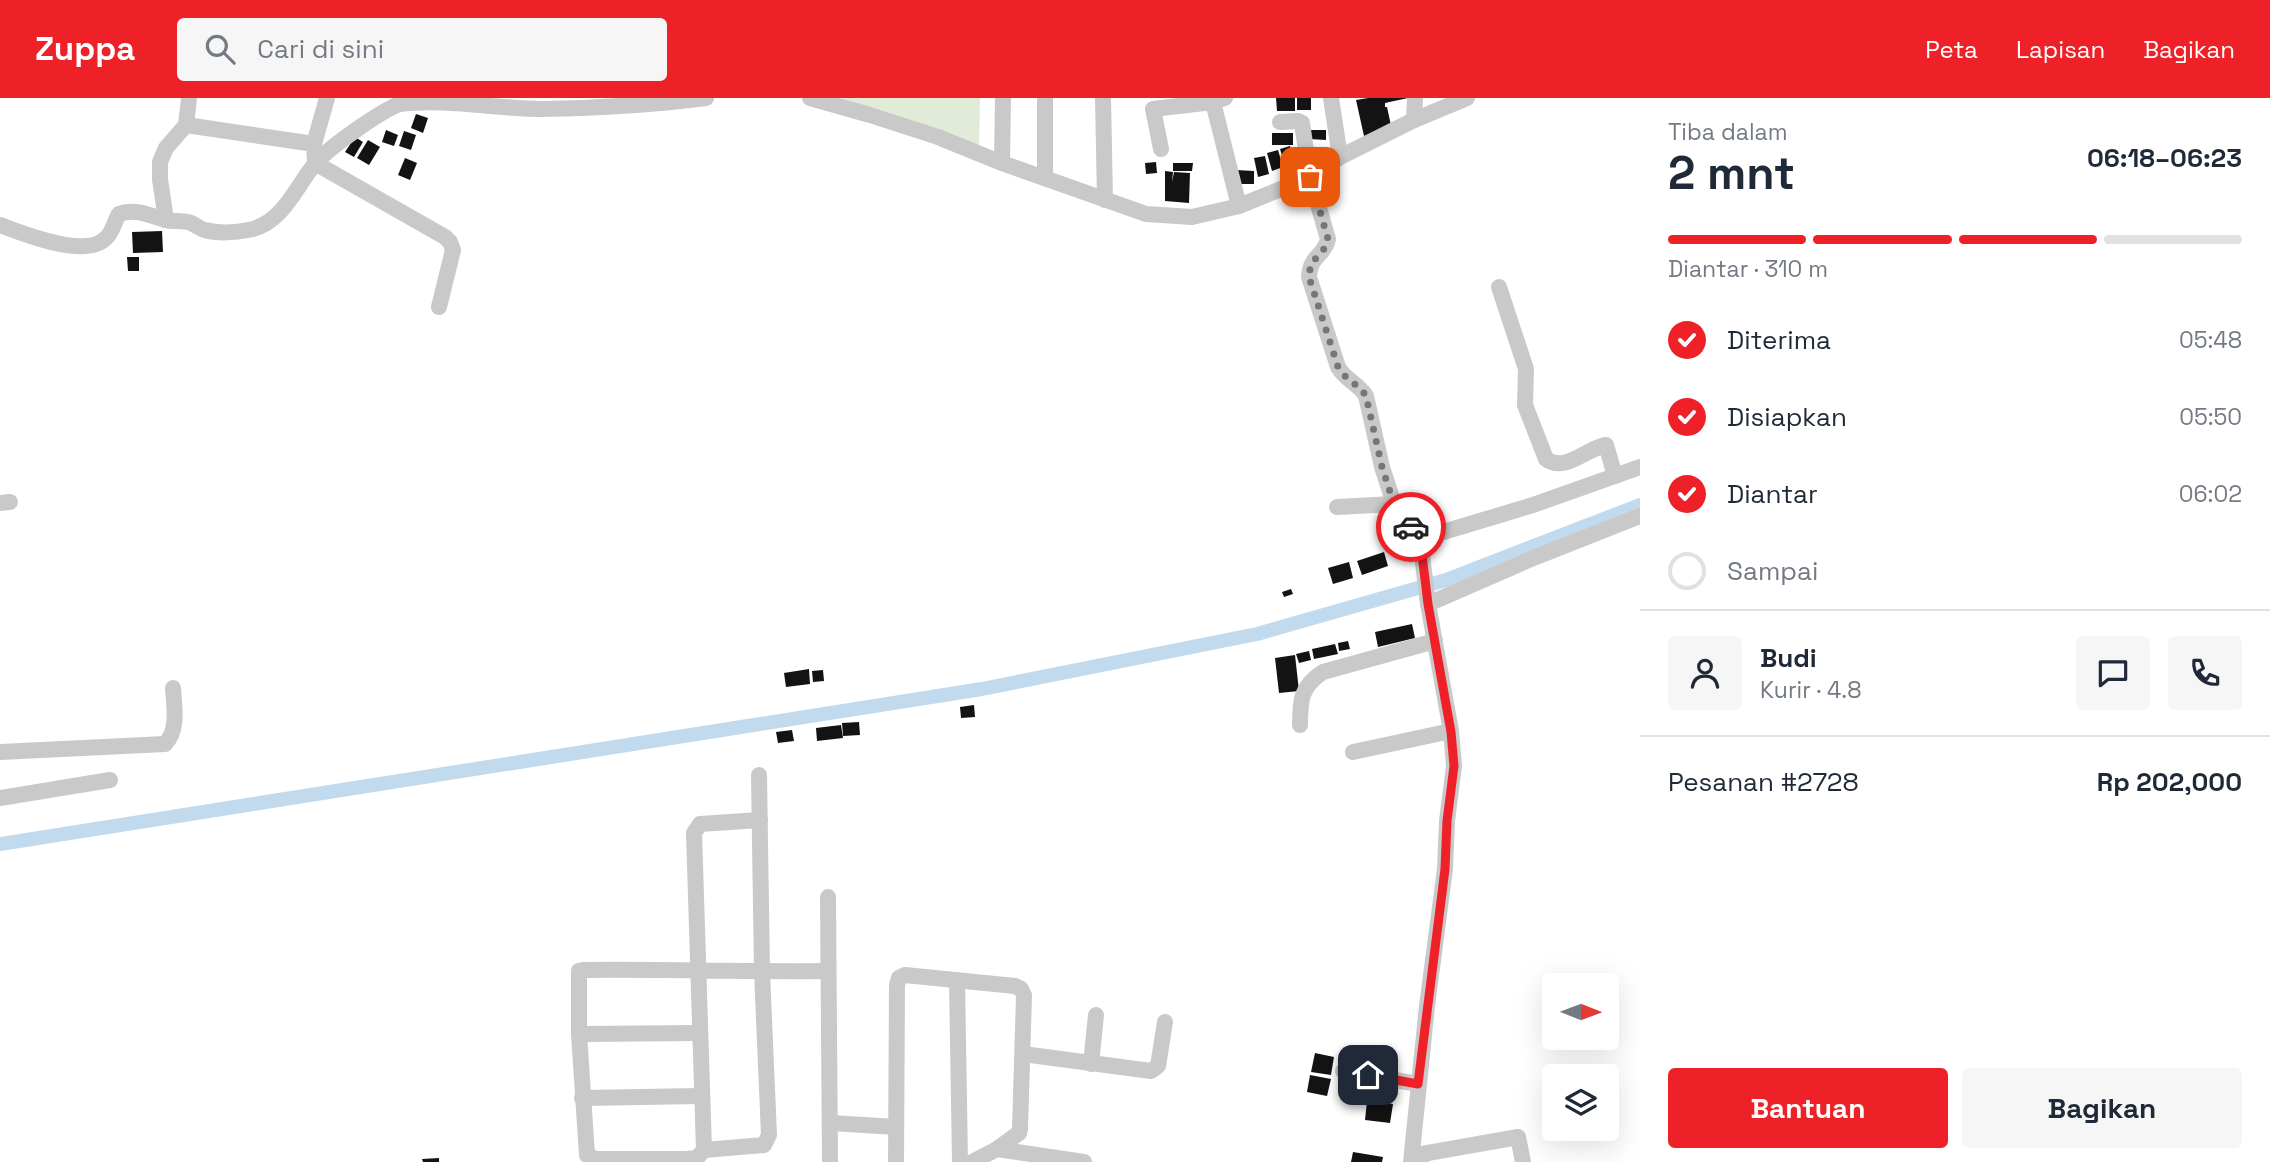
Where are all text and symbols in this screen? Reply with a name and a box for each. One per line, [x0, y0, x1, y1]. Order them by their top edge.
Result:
search box [177, 18, 667, 81]
text: Zuppa [35, 28, 135, 70]
icon: search [201, 30, 239, 68]
text: Cari di sini [257, 32, 384, 66]
text: Peta [1925, 34, 1978, 65]
text: Lapisan [2016, 34, 2105, 65]
text: Bagikan [2143, 34, 2235, 65]
text: Tiba dalam [1668, 117, 1788, 147]
text: 06:18–06:23 [2087, 141, 2242, 175]
text: 2 mnt [1668, 144, 1795, 202]
pin [1280, 147, 1340, 207]
icon: bag [1291, 158, 1329, 196]
text: Diantar · 310 m [1668, 254, 1828, 284]
icon: check [1668, 321, 1706, 359]
text: Diterima [1727, 323, 1831, 357]
text: 05:48 [2179, 325, 2242, 355]
icon: check [1668, 398, 1706, 436]
text: Disiapkan [1727, 400, 1847, 434]
text: 05:50 [2179, 402, 2242, 432]
icon: check [1668, 475, 1706, 513]
text: Diantar [1727, 477, 1818, 511]
text: 06:02 [2179, 479, 2242, 509]
courier [1376, 492, 1446, 562]
icon: car [1392, 508, 1430, 546]
text: Sampai [1727, 554, 1818, 588]
button: person [1668, 636, 1742, 710]
button: chat [2076, 636, 2150, 710]
button: phone [2168, 636, 2242, 710]
text: Budi [1760, 641, 1817, 675]
text: Kurir · 4.8 [1760, 675, 1862, 705]
text: Pesanan #2728 [1668, 765, 1859, 799]
text: Rp 202,000 [2097, 765, 2242, 799]
north arrow [1542, 973, 1619, 1050]
map controls [1542, 973, 1619, 1141]
pin [1338, 1045, 1398, 1105]
icon: home [1349, 1056, 1387, 1094]
button: layers [1542, 1064, 1619, 1141]
button: Bantuan [1668, 1068, 1948, 1148]
button: Bagikan [1962, 1068, 2242, 1148]

